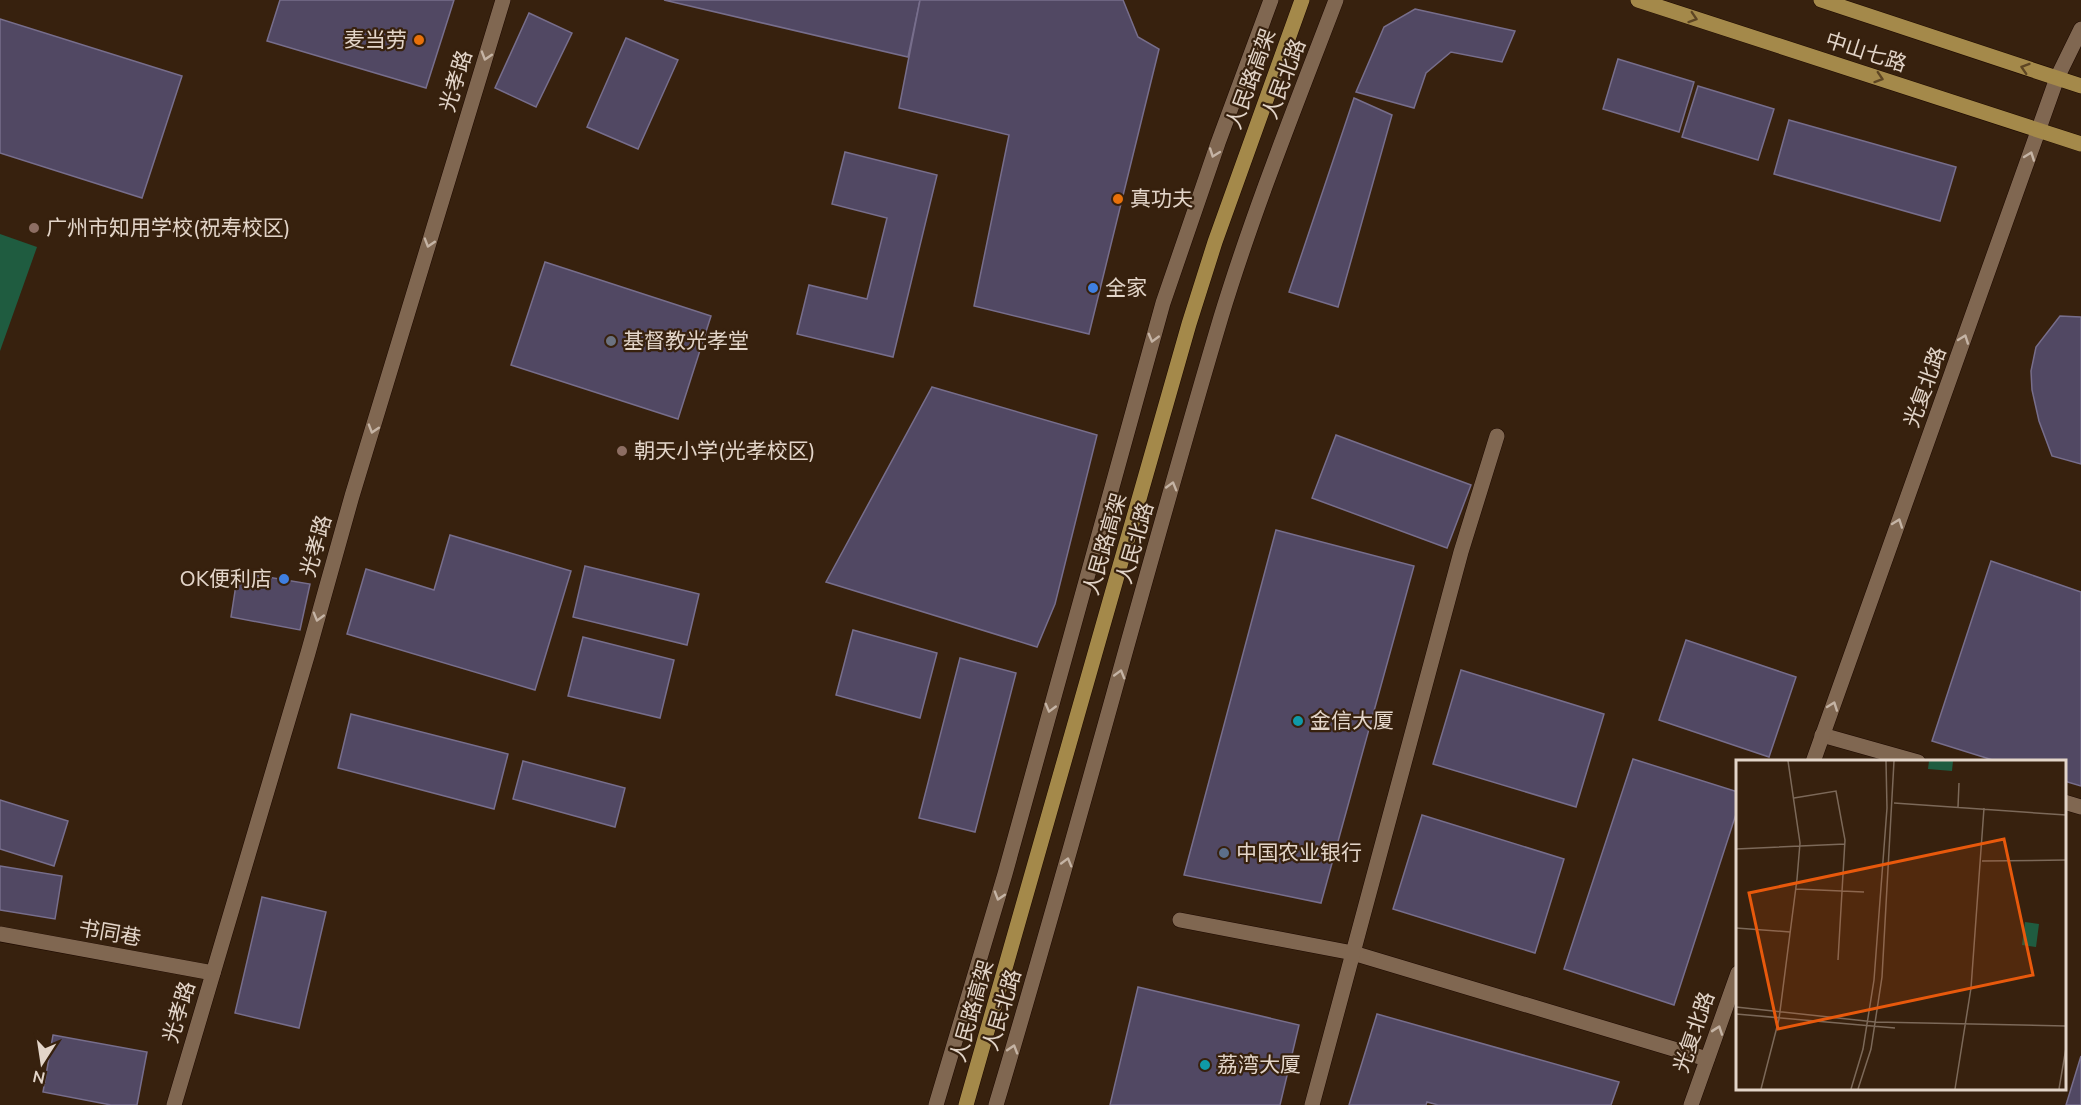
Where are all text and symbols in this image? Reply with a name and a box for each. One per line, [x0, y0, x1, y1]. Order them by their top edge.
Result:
one-way arrow [1688, 11, 1698, 24]
street label: 人民路高架 [1220, 25, 1280, 132]
place label: 麦当劳 [344, 26, 407, 52]
street label: 中山七路 [1822, 26, 1910, 76]
marker: 麦当劳 [412, 33, 426, 47]
street label: 人民北路 [1256, 35, 1310, 123]
street label: 光孝路 [433, 47, 477, 115]
one-way arrow [481, 50, 493, 61]
one-way arrow [2020, 63, 2031, 75]
one-way arrow [1873, 71, 1884, 84]
one-way arrow [1208, 147, 1221, 158]
one-way arrow [2022, 151, 2035, 162]
place label: 真功夫 [1130, 185, 1193, 211]
marker: 真功夫 [1111, 192, 1125, 206]
place label: 广州市知用学校(祝寿校区) [46, 214, 290, 240]
marker: 广州市知用学校(祝寿校区) [27, 221, 41, 235]
one-way arrow [424, 237, 436, 248]
place label: 全家 [1105, 274, 1147, 300]
marker: 全家 [1086, 281, 1100, 295]
place label: 基督教光孝堂 [623, 327, 749, 353]
one-way arrow [1148, 332, 1160, 343]
marker: 基督教光孝堂 [604, 334, 618, 348]
one-way arrow [1957, 334, 1969, 345]
street label: 光复北路 [1897, 343, 1951, 431]
one-way arrow [368, 423, 380, 434]
place label: 朝天小学(光孝校区) [634, 437, 815, 463]
marker: 朝天小学(光孝校区) [615, 444, 629, 458]
one-way arrow [1165, 481, 1178, 491]
street label: 人民路高架 [1077, 490, 1131, 598]
street label: 人民北路 [1110, 499, 1158, 587]
street label: 光孝路 [294, 512, 336, 580]
one-way arrow [1891, 518, 1904, 529]
place label: OK便利店 [179, 565, 272, 591]
marker: OK便利店 [277, 572, 291, 586]
one-way arrow [313, 611, 325, 621]
one-way arrow [1113, 669, 1125, 680]
one-way arrow [1045, 702, 1057, 713]
one-way arrow [1825, 702, 1838, 712]
place label: 金信大厦 [1310, 707, 1394, 733]
marker: 金信大厦 [1291, 714, 1305, 728]
inset map [1736, 760, 2066, 1090]
place label: 中国农业银行 [1236, 839, 1362, 865]
marker: 中国农业银行 [1217, 846, 1231, 860]
one-way arrow [1060, 857, 1073, 867]
one-way arrow [994, 890, 1006, 901]
street label: 书同巷 [77, 914, 143, 950]
street label: 人民路高架 [944, 957, 998, 1065]
street label: 人民北路 [976, 966, 1026, 1054]
street label: 光孝路 [156, 978, 200, 1046]
street label: 光复北路 [1667, 988, 1719, 1076]
one-way arrow [1710, 1025, 1723, 1036]
north arrow [12, 1033, 72, 1093]
one-way arrow [1006, 1044, 1018, 1055]
place label: 荔湾大厦 [1217, 1051, 1301, 1077]
marker: 荔湾大厦 [1198, 1058, 1212, 1072]
text: N [31, 1067, 47, 1089]

